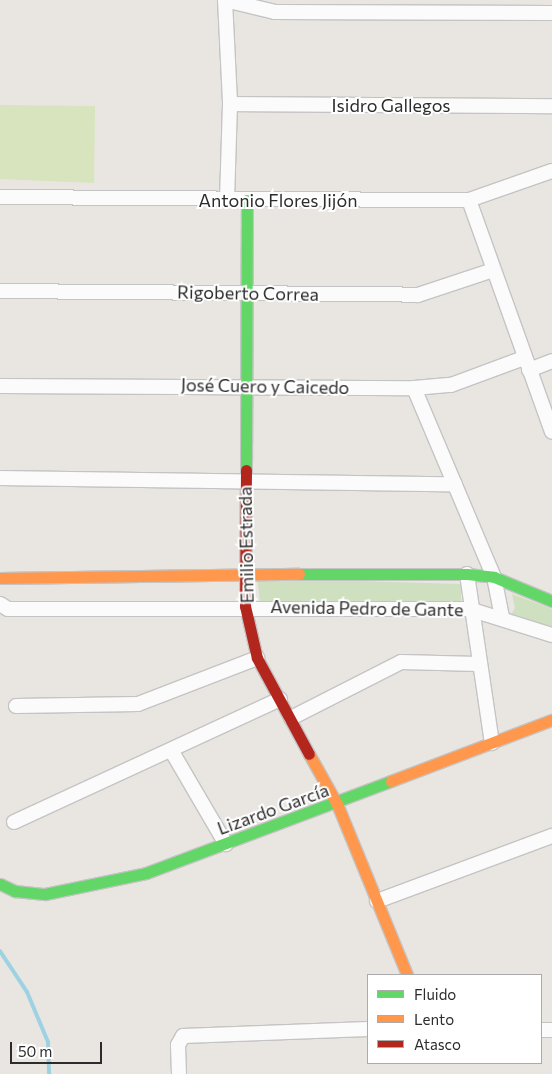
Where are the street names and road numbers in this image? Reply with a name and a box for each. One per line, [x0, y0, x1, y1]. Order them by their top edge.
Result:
street label: Isidro Gallegos [332, 94, 450, 116]
street label: Antonio Flores Jijón [198, 189, 358, 211]
street label: Rigoberto Correa [177, 281, 319, 305]
street label: José Cuero y Caicedo [181, 374, 349, 398]
street label: Emilio Estrada [234, 486, 258, 604]
street label: Avenida Pedro de Gante [270, 596, 464, 620]
street label: Lizardo García [214, 779, 332, 839]

